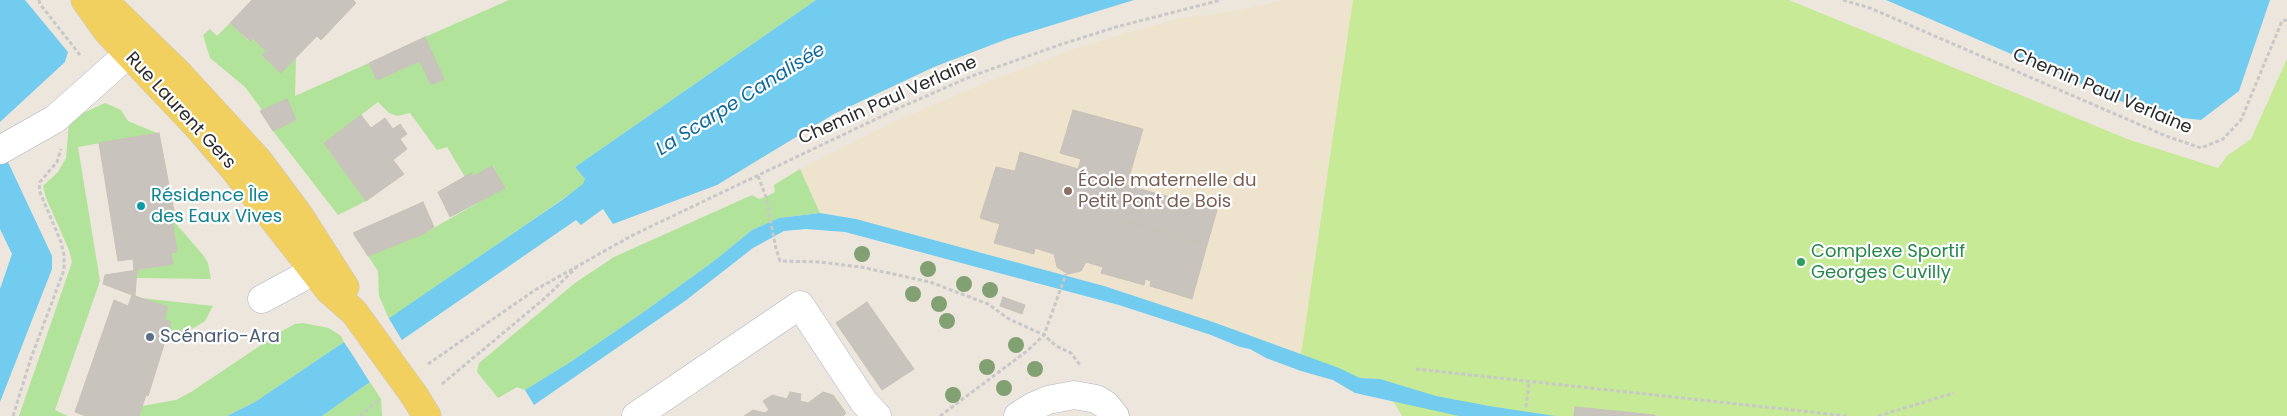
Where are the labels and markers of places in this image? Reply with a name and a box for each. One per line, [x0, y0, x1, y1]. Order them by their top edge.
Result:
place label: École maternelle du Petit Pont de Bois [1078, 170, 1256, 212]
place label: Résidence Île des Eaux Vives [151, 185, 282, 228]
marker: École maternelle du Petit Pont de Bois [1062, 185, 1074, 197]
marker: Résidence Île des Eaux Vives [135, 200, 147, 212]
place label: Complexe Sportif Georges Cuvilly [1811, 241, 1965, 284]
marker: Complexe Sportif Georges Cuvilly [1795, 256, 1807, 268]
place label: Scénario-Ara [160, 326, 280, 348]
marker: Scénario-Ara [144, 331, 156, 343]

